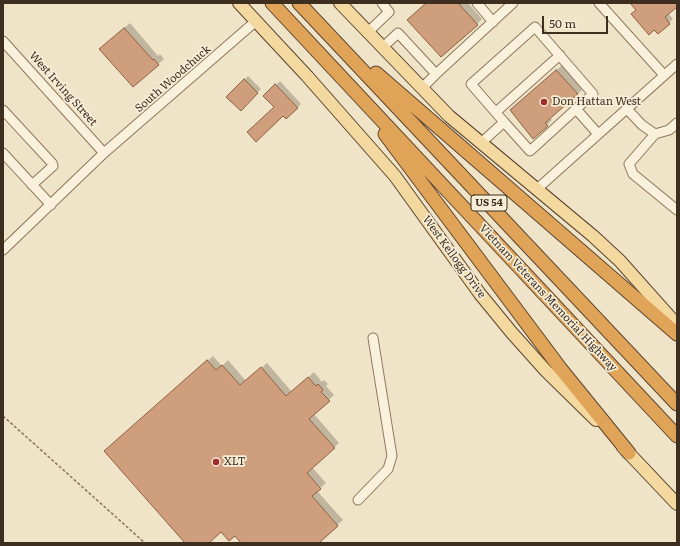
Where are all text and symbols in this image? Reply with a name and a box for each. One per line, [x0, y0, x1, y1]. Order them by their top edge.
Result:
scale bar [544, 8, 610, 34]
text: 50 m [549, 14, 576, 32]
street label: South Woodchuck [133, 43, 213, 115]
street label: West Irving Street [26, 49, 100, 129]
place label: Don Hattan West [552, 95, 641, 109]
marker: Don Hattan West [539, 97, 549, 107]
road number: US 54 [471, 195, 507, 211]
street label: West Kellogg Drive [420, 213, 488, 301]
street label: Vietnam Veterans Memorial Highway [476, 222, 620, 374]
place label: XLT [224, 455, 246, 469]
marker: XLT [211, 457, 221, 467]

